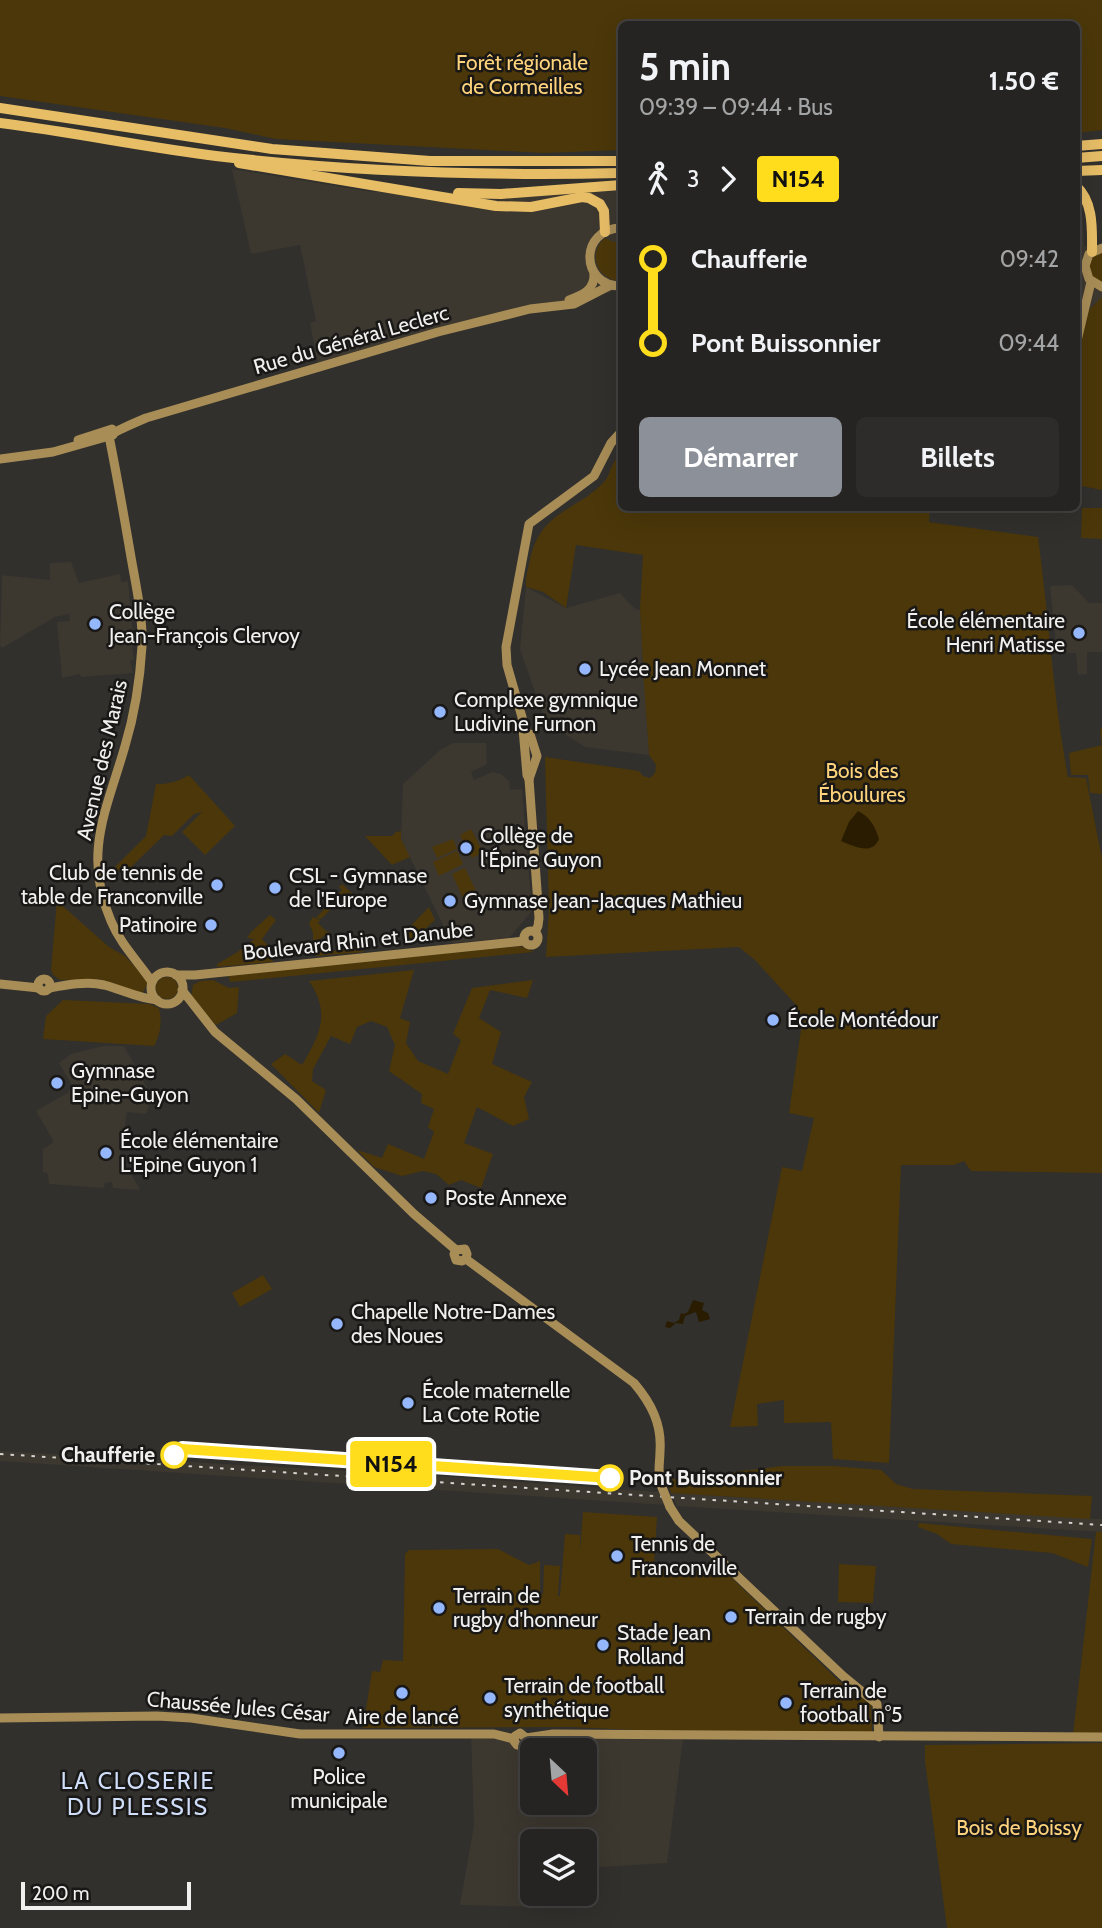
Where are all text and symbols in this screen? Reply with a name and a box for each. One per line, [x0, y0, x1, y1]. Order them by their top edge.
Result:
text: 5 min [639, 43, 731, 90]
park label: Forêt régionale de Cormeilles [456, 50, 588, 99]
text: 1.50 € [989, 65, 1059, 97]
text: 09:39 – 09:44 · Bus [639, 93, 833, 121]
icon: walk [639, 160, 677, 198]
icon: forward [709, 160, 747, 198]
text: N154 [771, 164, 825, 193]
text: 3 [687, 165, 699, 193]
text: Chaufferie [691, 243, 808, 275]
text: 09:42 [1000, 245, 1059, 273]
street label: Rue du Général Leclerc [250, 300, 451, 379]
text: Pont Buissonnier [691, 327, 880, 359]
text: 09:44 [999, 329, 1059, 357]
button: Démarrer [639, 417, 842, 497]
button: Billets [856, 417, 1059, 497]
place label: Collège Jean-François Clervoy [108, 599, 300, 648]
place label: École élémentaire Henri Matisse [907, 608, 1065, 657]
marker: Collège Jean-François Clervoy [87, 616, 103, 632]
marker: École élémentaire Henri Matisse [1071, 625, 1087, 641]
place label: Lycée Jean Monnet [599, 656, 766, 681]
marker: Lycée Jean Monnet [577, 661, 593, 677]
street label: Avenue des Marais [71, 677, 132, 843]
place label: Complexe gymnique Ludivine Furnon [454, 687, 638, 736]
marker: Complexe gymnique Ludivine Furnon [432, 704, 448, 720]
park label: Bois des Éboulures [818, 758, 906, 807]
place label: Collège de l'Épine Guyon [480, 823, 602, 872]
marker: Collège de l'Épine Guyon [458, 840, 474, 856]
place label: Club de tennis de table de Franconville [21, 860, 203, 909]
place label: CSL - Gymnase de l'Europe [289, 863, 427, 912]
marker: Club de tennis de table de Franconville [209, 877, 225, 893]
marker: CSL - Gymnase de l'Europe [267, 880, 283, 896]
place label: Gymnase Jean-Jacques Mathieu [464, 888, 742, 913]
marker: Gymnase Jean-Jacques Mathieu [442, 893, 458, 909]
place label: Patinoire [119, 912, 197, 937]
street label: Boulevard Rhin et Danube [242, 916, 475, 965]
marker: Patinoire [203, 917, 219, 933]
place label: École Montédour [787, 1007, 938, 1032]
marker: École Montédour [765, 1012, 781, 1028]
place label: Gymnase Epine-Guyon [71, 1058, 189, 1107]
marker: Gymnase Epine-Guyon [49, 1075, 65, 1091]
place label: École élémentaire L'Epine Guyon 1 [120, 1128, 279, 1177]
marker: École élémentaire L'Epine Guyon 1 [98, 1145, 114, 1161]
place label: Poste Annexe [445, 1185, 567, 1210]
marker: Poste Annexe [423, 1190, 439, 1206]
place label: Chapelle Notre-Dames des Noues [351, 1299, 555, 1348]
marker: Chapelle Notre-Dames des Noues [329, 1316, 345, 1332]
place label: École maternelle La Cote Rotie [422, 1378, 571, 1427]
marker: École maternelle La Cote Rotie [400, 1395, 416, 1411]
line badge: N154 [342, 1441, 440, 1487]
place label: Chaufferie [61, 1442, 155, 1467]
marker: Chaufferie [161, 1442, 187, 1468]
text: N154 [364, 1449, 418, 1478]
marker: Pont Buissonnier [597, 1465, 623, 1491]
place label: Pont Buissonnier [629, 1465, 782, 1490]
place label: Tennis de Franconville [631, 1531, 737, 1580]
marker: Tennis de Franconville [609, 1548, 625, 1564]
place label: Terrain de rugby d'honneur [453, 1583, 598, 1632]
marker: Terrain de rugby d'honneur [431, 1600, 447, 1616]
place label: Terrain de rugby [745, 1604, 887, 1629]
marker: Terrain de rugby [723, 1609, 739, 1625]
place label: Stade Jean Rolland [617, 1620, 711, 1669]
marker: Stade Jean Rolland [595, 1637, 611, 1653]
place label: Terrain de football synthétique [504, 1673, 664, 1722]
place label: Terrain de football n°5 [800, 1678, 902, 1727]
marker: Aire de lancé [394, 1685, 410, 1701]
street label: Chaussée Jules César [146, 1686, 331, 1727]
marker: Terrain de football synthétique [482, 1690, 498, 1706]
marker: Terrain de football n°5 [778, 1695, 794, 1711]
place label: Aire de lancé [345, 1704, 459, 1729]
north arrow [520, 1738, 597, 1815]
map controls [520, 1738, 597, 1906]
marker: Police municipale [331, 1745, 347, 1761]
place label: Police municipale [291, 1764, 388, 1813]
district label: LA CLOSERIE DU PLESSIS [61, 1767, 215, 1821]
park label: Bois de Boissy [956, 1815, 1082, 1840]
button: layers [520, 1829, 597, 1906]
scale bar [21, 1879, 191, 1911]
text: 200 m [32, 1882, 89, 1905]

